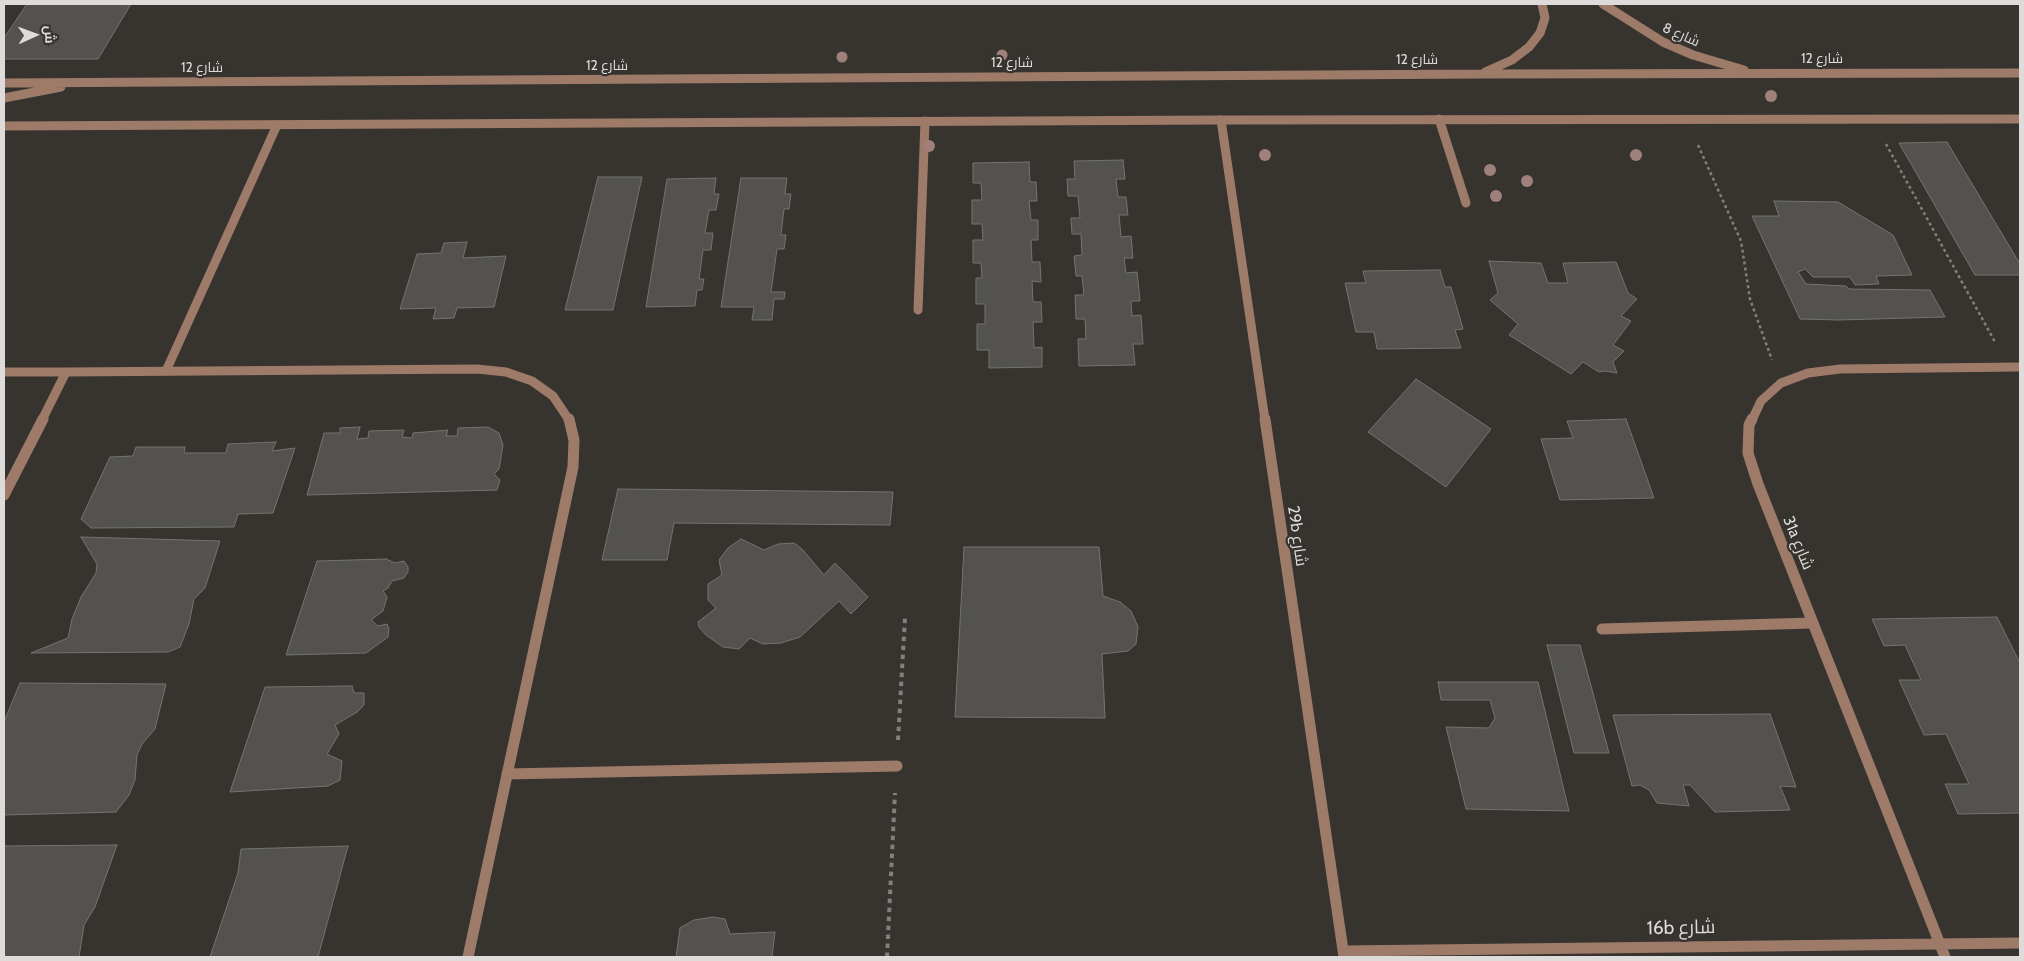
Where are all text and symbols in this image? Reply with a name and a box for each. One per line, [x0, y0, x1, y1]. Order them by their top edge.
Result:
north arrow [10, 10, 60, 60]
street label: شارع 8 [1660, 19, 1702, 51]
text: ش [41, 25, 59, 44]
street label: شارع 12 [1801, 51, 1843, 67]
street label: شارع 12 [1396, 52, 1438, 68]
street label: شارع 12 [991, 55, 1033, 71]
street label: شارع 12 [586, 58, 628, 74]
street label: شارع 12 [181, 60, 223, 76]
street label: 29b شارع [1283, 504, 1311, 568]
street label: 31a شارع [1779, 513, 1817, 573]
street label: 16b شارع [1647, 916, 1715, 940]

